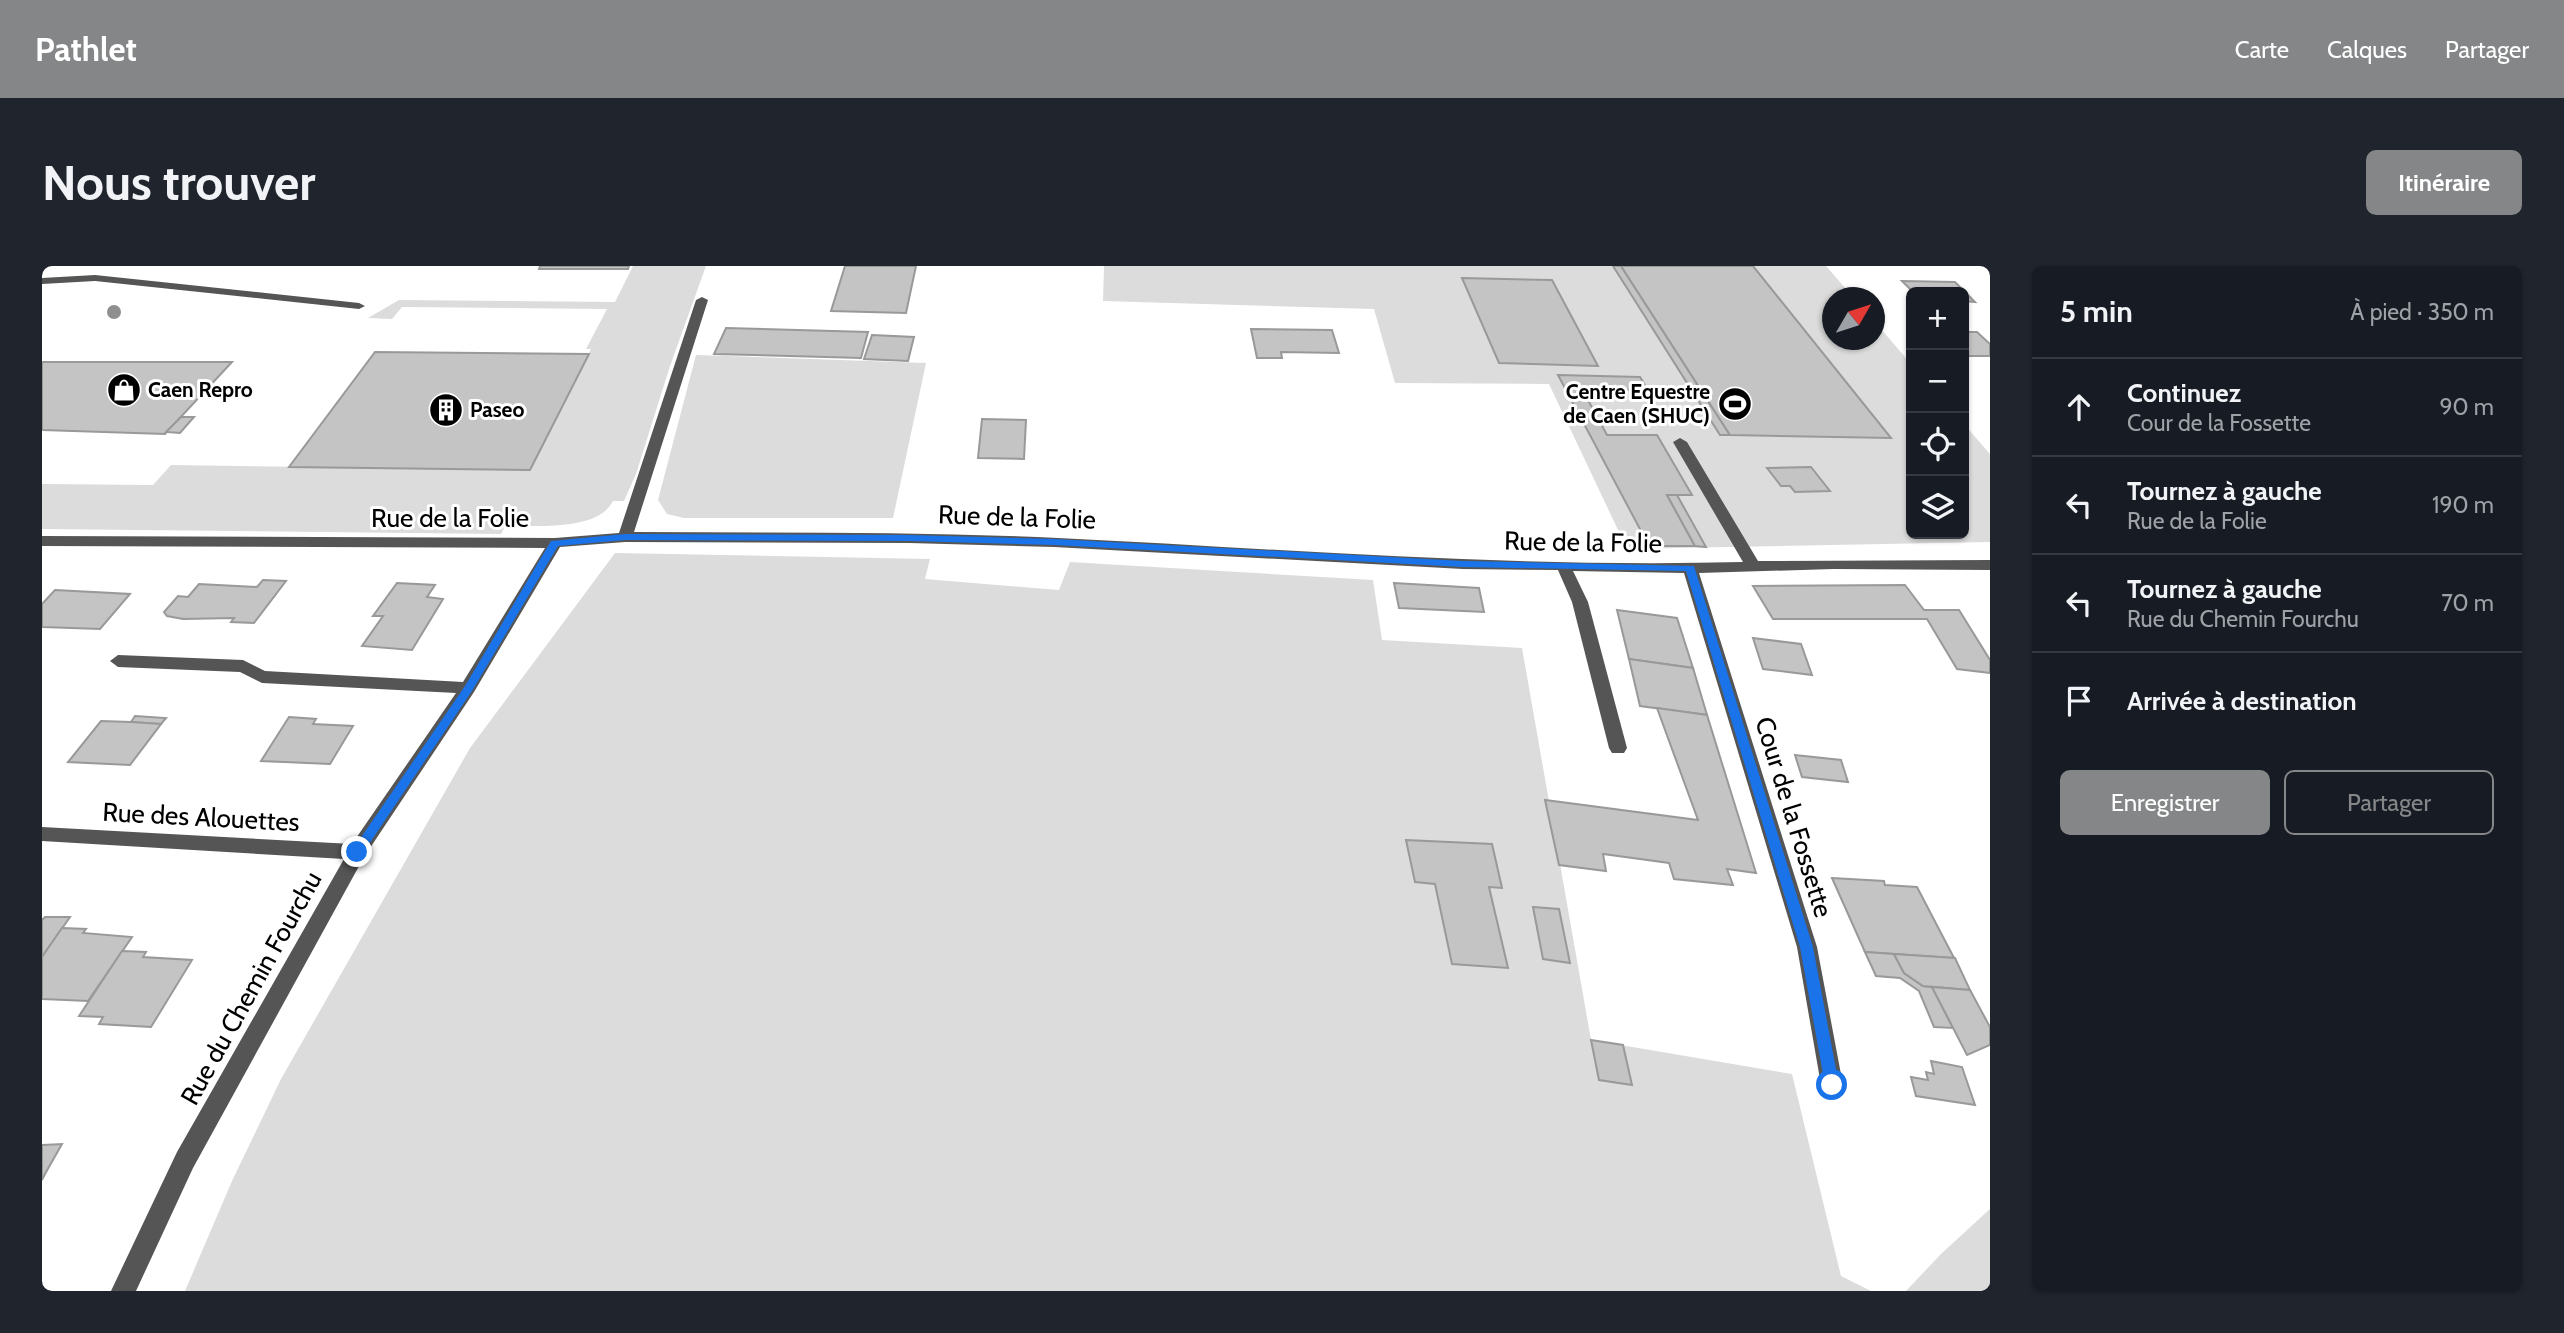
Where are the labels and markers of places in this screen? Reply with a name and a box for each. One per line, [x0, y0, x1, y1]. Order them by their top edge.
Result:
shop icon: Caen Repro [105, 371, 143, 409]
place label: Caen Repro [148, 377, 253, 402]
place label: Centre Equestre de Caen (SHUC) [1563, 379, 1710, 428]
sports icon: Centre Equestre de Caen (SHUC) [1716, 385, 1754, 423]
building icon: Paseo [427, 391, 465, 429]
place label: Paseo [470, 397, 524, 422]

